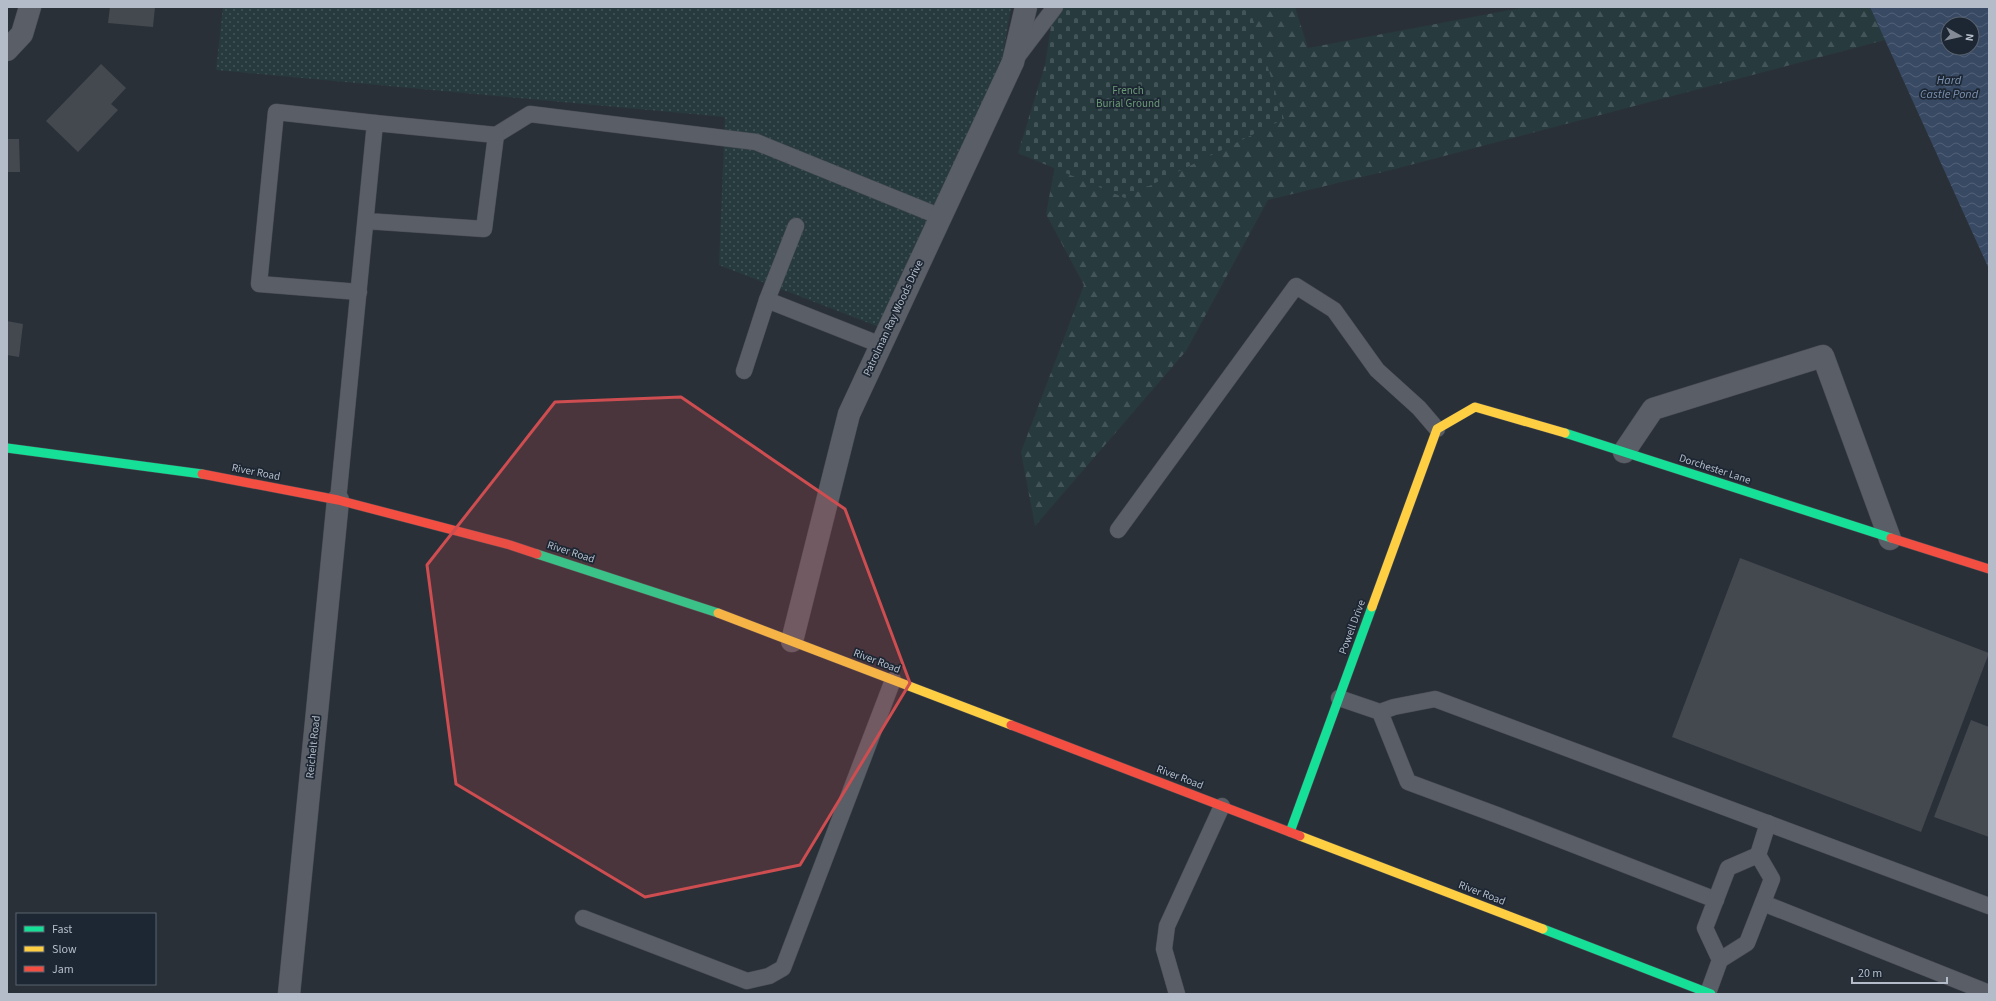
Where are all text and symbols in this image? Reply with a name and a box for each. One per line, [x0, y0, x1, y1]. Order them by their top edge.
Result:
north arrow [1940, 16, 1980, 56]
text: N [1961, 33, 1977, 42]
water label: Hard Castle Pond [1920, 72, 1979, 103]
park label: French Burial Ground [1096, 83, 1160, 111]
street label: Patrolman Ray Woods Drive [859, 257, 927, 379]
street label: Dorchester Lane [1677, 450, 1753, 488]
street label: River Road [230, 460, 282, 484]
street label: River Road [545, 537, 597, 567]
street label: Powell Drive [1335, 597, 1369, 656]
street label: River Road [851, 645, 903, 677]
street label: Reichelt Road [302, 715, 324, 779]
street label: River Road [1154, 761, 1206, 793]
street label: River Road [1456, 877, 1508, 909]
legend [16, 913, 156, 985]
text: Fast [52, 921, 72, 938]
text: Slow [52, 941, 77, 958]
scale bar [1852, 959, 1947, 985]
text: Jam [52, 961, 74, 978]
text: 20 m [1858, 965, 1882, 982]

